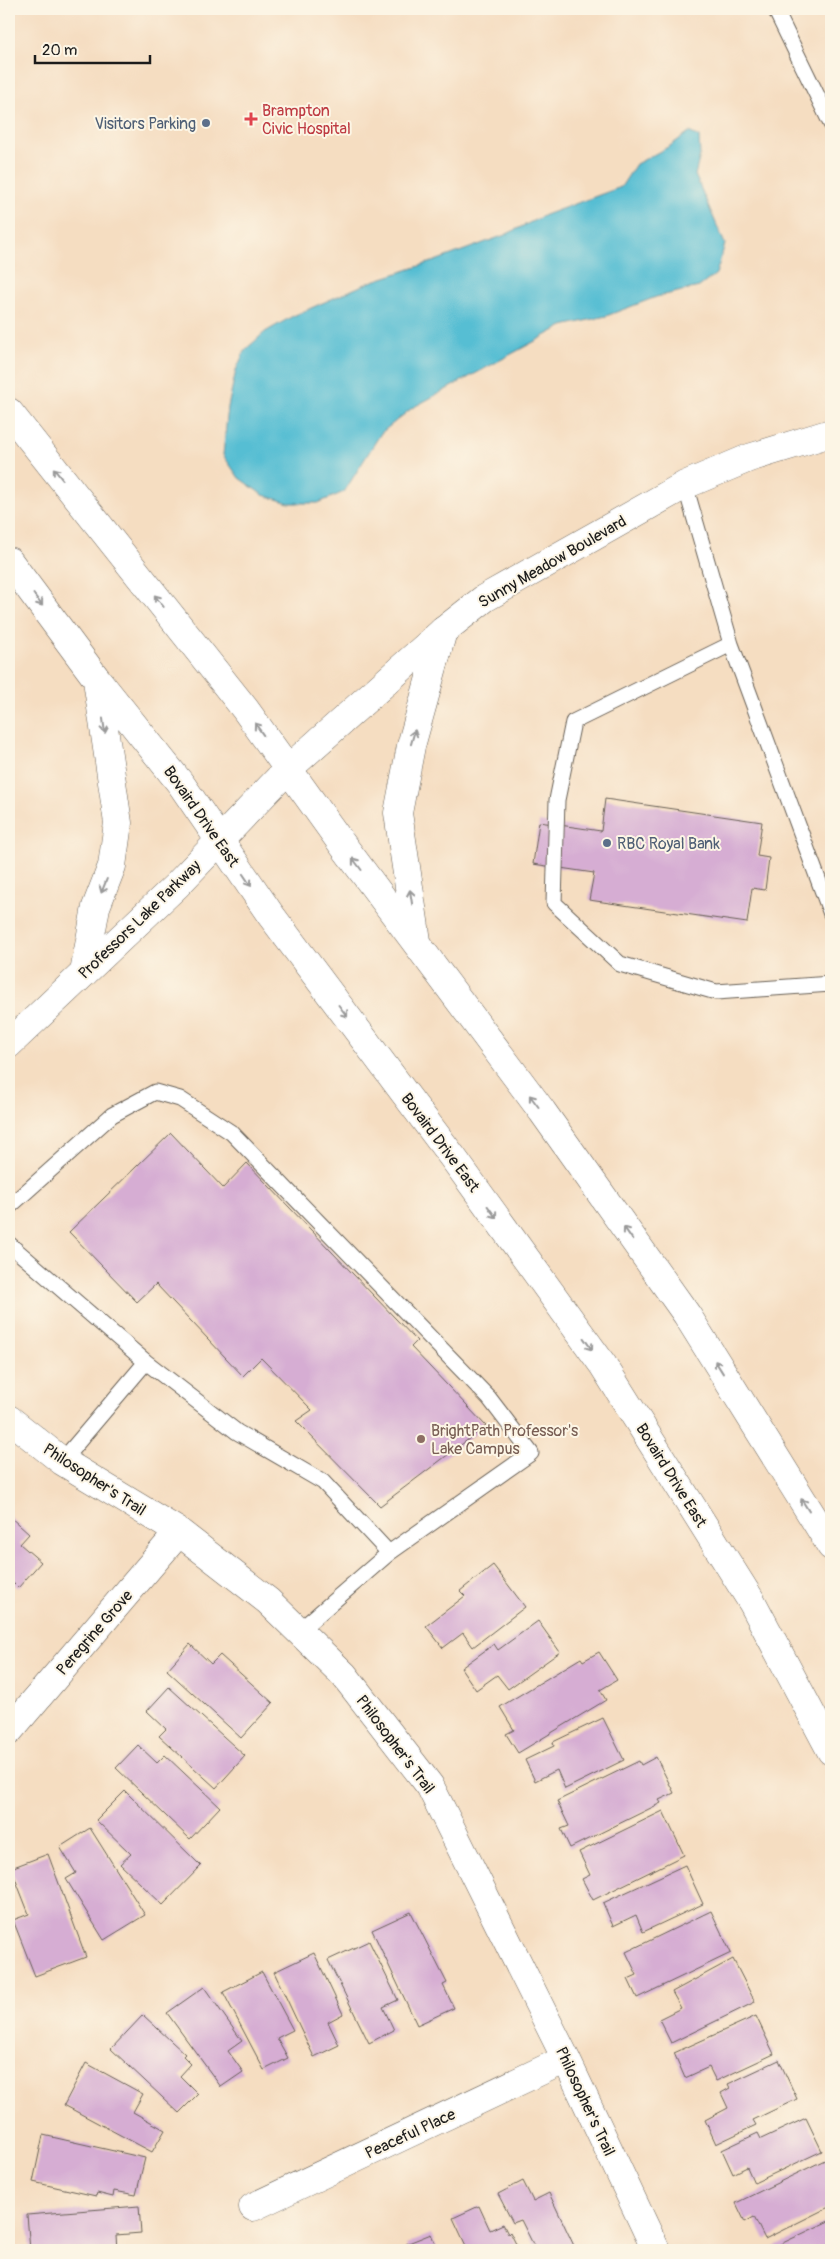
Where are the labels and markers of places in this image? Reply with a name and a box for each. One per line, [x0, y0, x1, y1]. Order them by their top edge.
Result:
place label: Brampton Civic Hospital [262, 101, 351, 139]
marker: Brampton Civic Hospital [244, 112, 258, 126]
place label: Visitors Parking [94, 114, 196, 134]
marker: Visitors Parking [200, 117, 212, 129]
place label: RBC Royal Bank [617, 834, 720, 854]
marker: RBC Royal Bank [601, 837, 613, 849]
place label: BrightPath Professor's Lake Campus [431, 1421, 578, 1459]
marker: BrightPath Professor's Lake Campus [415, 1433, 427, 1445]

